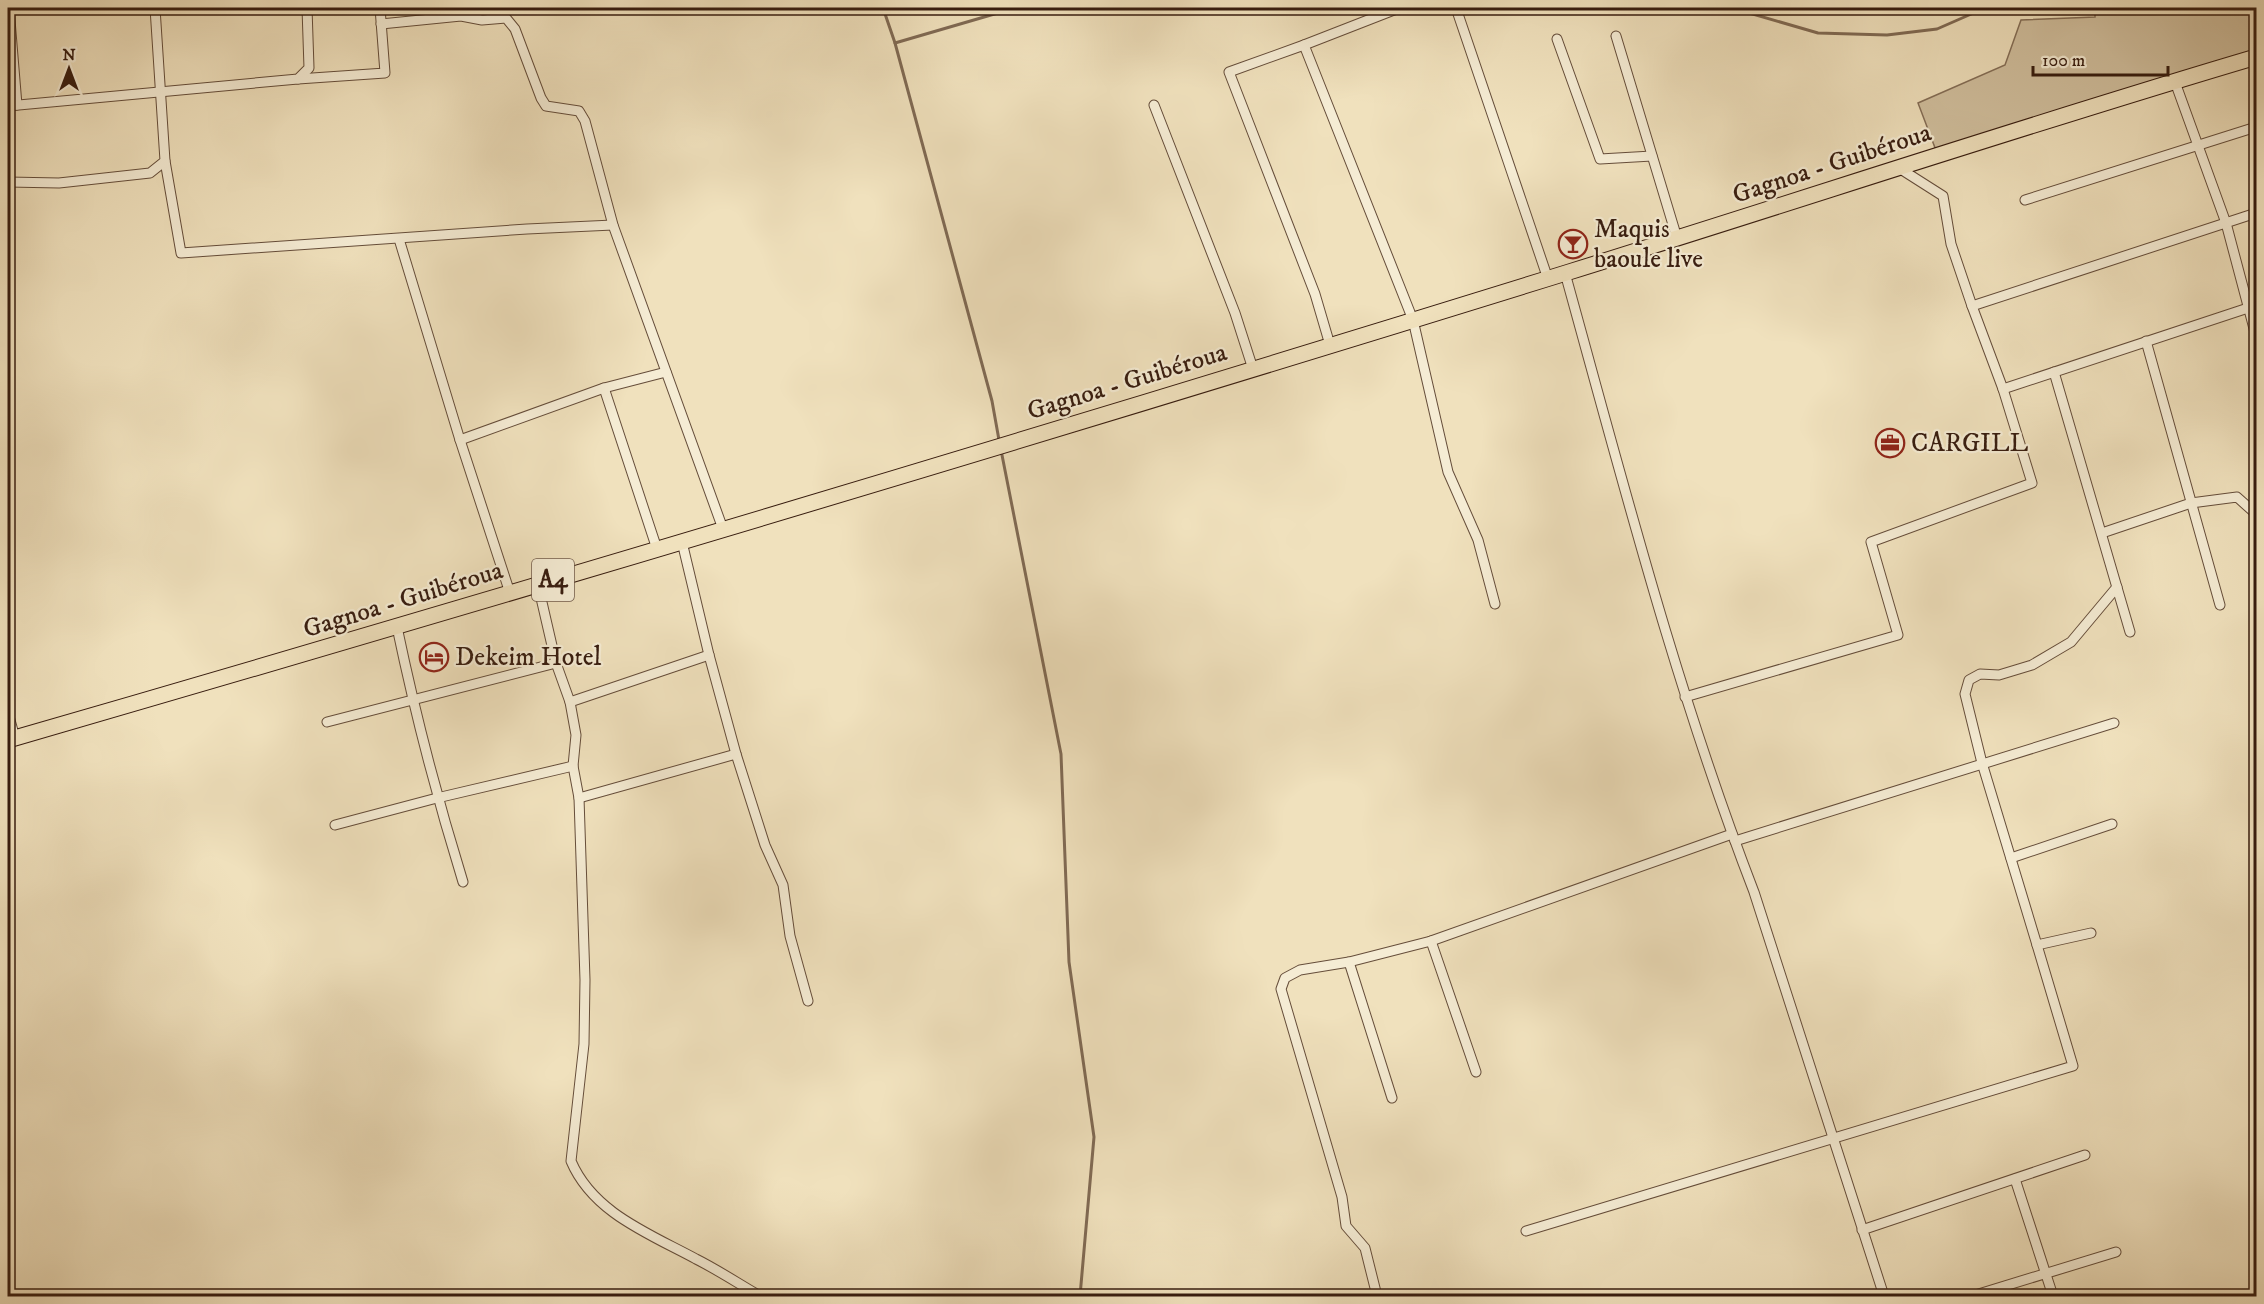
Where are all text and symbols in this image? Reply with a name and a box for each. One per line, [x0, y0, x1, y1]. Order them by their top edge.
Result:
north arrow [39, 39, 99, 99]
scale bar [2033, 39, 2168, 77]
text: N [62, 45, 76, 65]
text: 100 m [2042, 50, 2085, 72]
street label: Gagnoa - Guibéroua [1728, 116, 1936, 212]
place label: Maquis baoule live [1594, 213, 1703, 276]
bar icon: Maquis baoule live [1557, 228, 1589, 260]
street label: Gagnoa - Guibéroua [1023, 336, 1231, 428]
office icon: CARGILL [1874, 427, 1906, 459]
place label: CARGILL [1911, 427, 2029, 460]
street label: Gagnoa - Guibéroua [299, 554, 507, 646]
road number: A4 [532, 559, 574, 601]
hotel icon: Dekeim Hotel [418, 641, 450, 673]
place label: Dekeim Hotel [455, 641, 602, 674]

